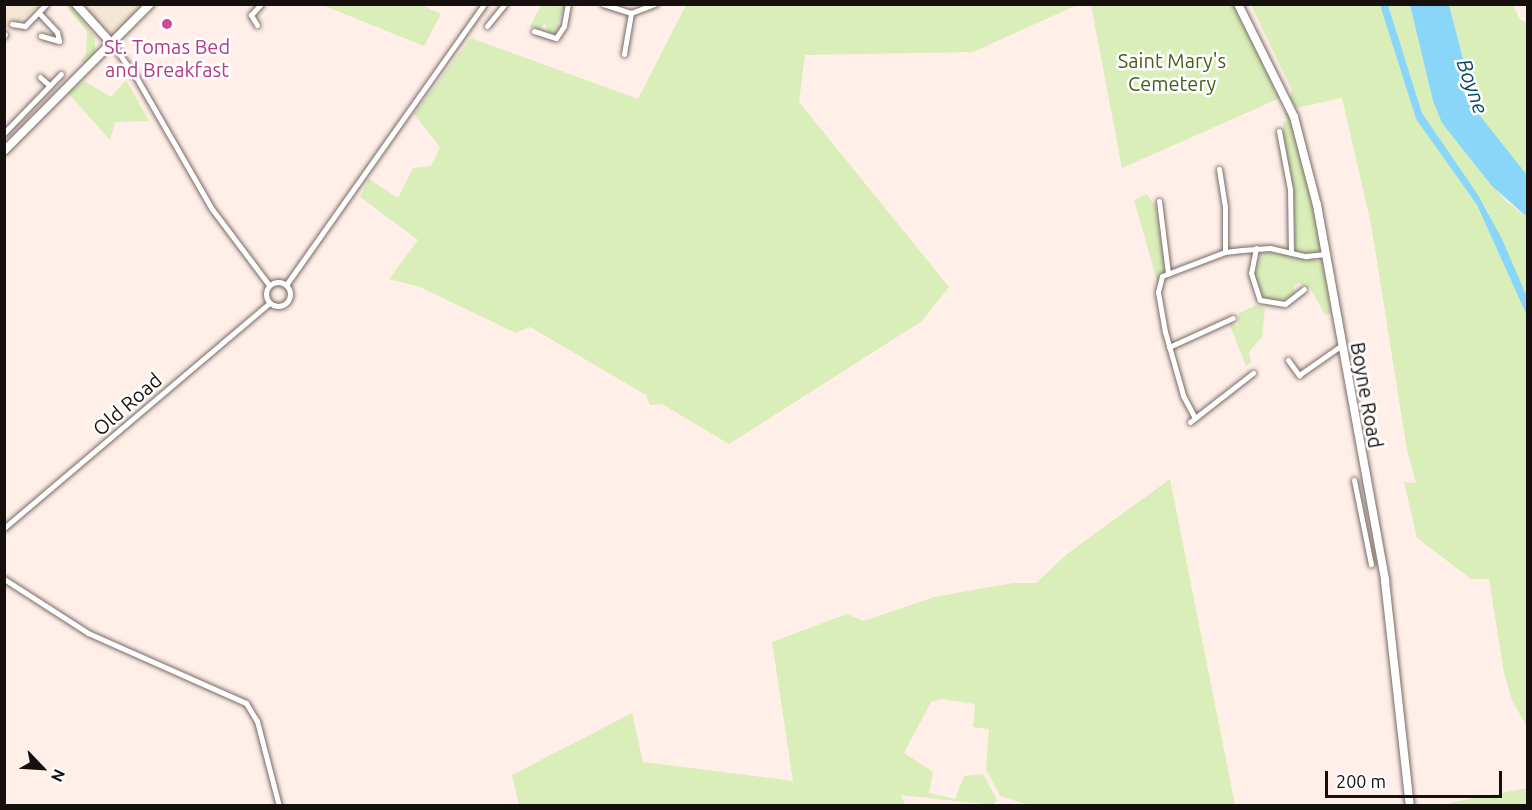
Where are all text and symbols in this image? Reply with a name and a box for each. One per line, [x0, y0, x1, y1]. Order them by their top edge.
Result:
marker: St. Tomas Bed and Breakfast [160, 17, 174, 31]
place label: St. Tomas Bed and Breakfast [104, 34, 230, 81]
park label: Saint Mary's Cemetery [1118, 49, 1226, 96]
water label: Boyne [1452, 55, 1494, 117]
street label: Boyne Road [1346, 340, 1388, 450]
street label: Old Road [88, 368, 166, 440]
north arrow [12, 738, 72, 798]
scale bar [1328, 759, 1505, 797]
text: N [48, 766, 69, 785]
text: 200 m [1336, 771, 1386, 791]

